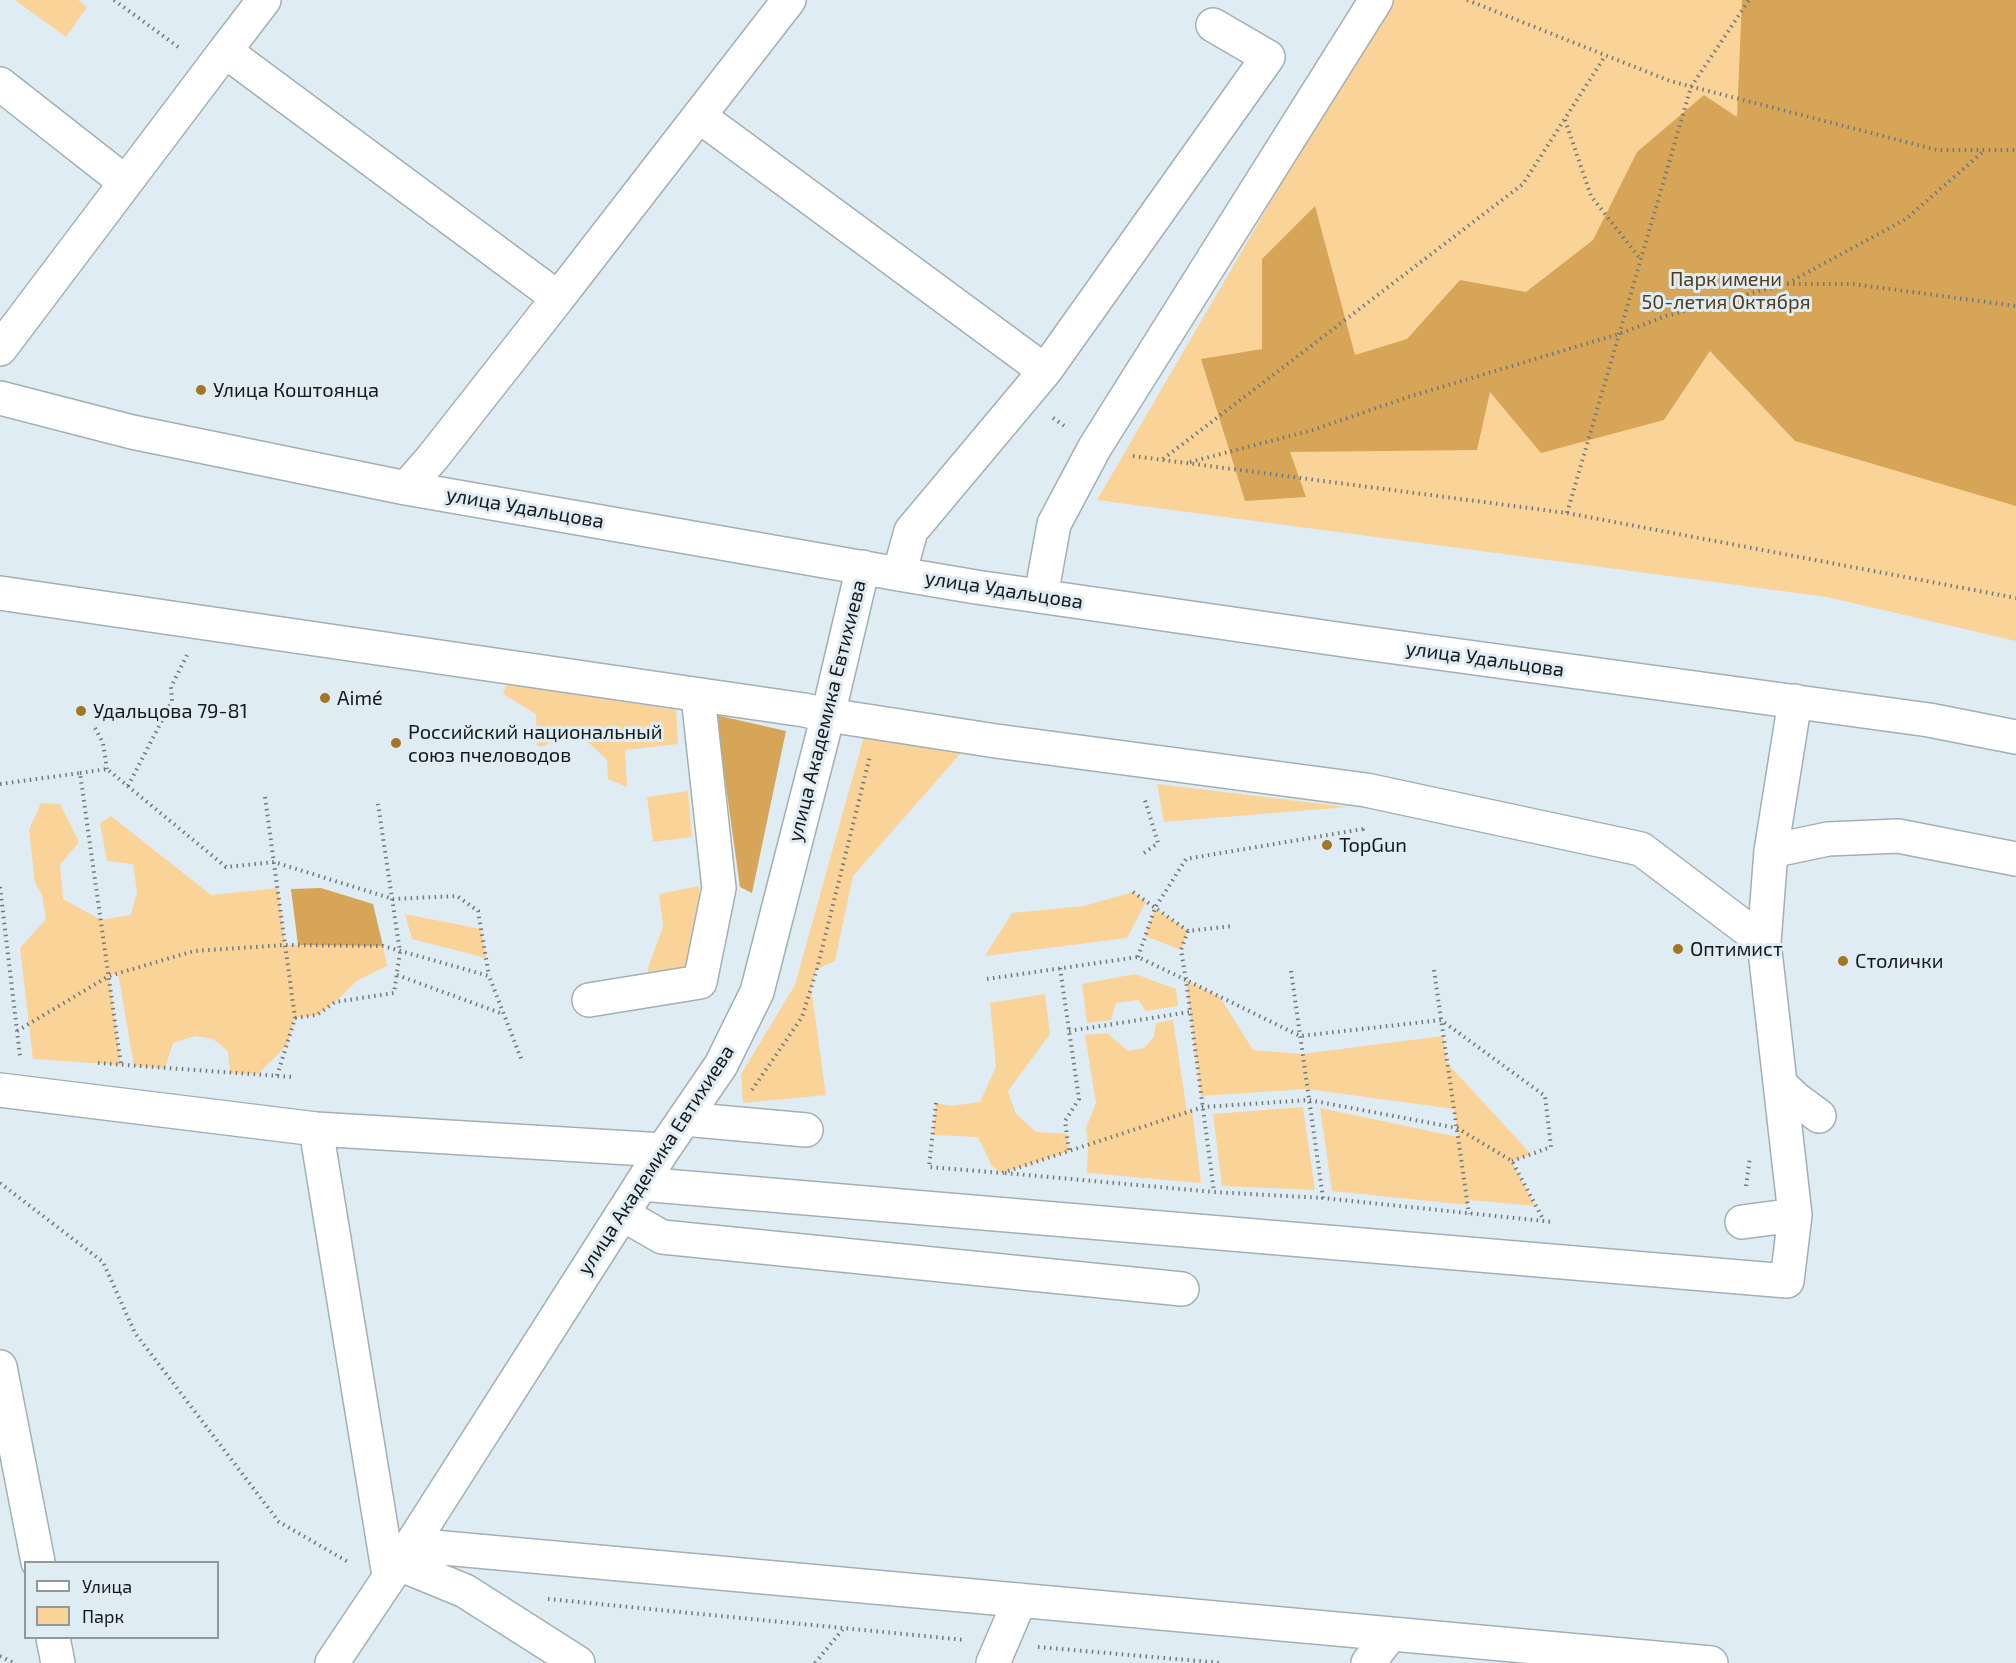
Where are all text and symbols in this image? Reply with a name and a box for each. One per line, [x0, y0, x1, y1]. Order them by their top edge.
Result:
park label: Парк имени 50-летия Октября [1642, 267, 1810, 314]
place label: Улица Коштоянца [213, 378, 379, 402]
marker: Улица Коштоянца [194, 383, 208, 397]
street label: улица Удальцова [444, 482, 606, 534]
street label: улица Удальцова [923, 566, 1085, 614]
street label: улица Академика Евтихиева [783, 578, 871, 844]
street label: улица Удальцова [1404, 636, 1566, 682]
place label: Aimé [337, 686, 383, 710]
marker: Aimé [318, 691, 332, 705]
place label: Удальцова 79-81 [93, 699, 248, 723]
marker: Удальцова 79-81 [74, 704, 88, 718]
place label: Российский национальный союз пчеловодов [408, 720, 662, 767]
marker: Российский национальный союз пчеловодов [389, 736, 403, 750]
place label: TopGun [1339, 833, 1407, 857]
marker: TopGun [1320, 838, 1334, 852]
place label: Оптимист [1690, 937, 1783, 961]
marker: Оптимист [1671, 942, 1685, 956]
place label: Столички [1855, 949, 1943, 973]
marker: Столички [1836, 954, 1850, 968]
street label: улица Академика Евтихиева [573, 1041, 739, 1279]
legend [24, 1561, 219, 1639]
text: Улица [82, 1575, 132, 1597]
text: Парк [82, 1605, 124, 1627]

